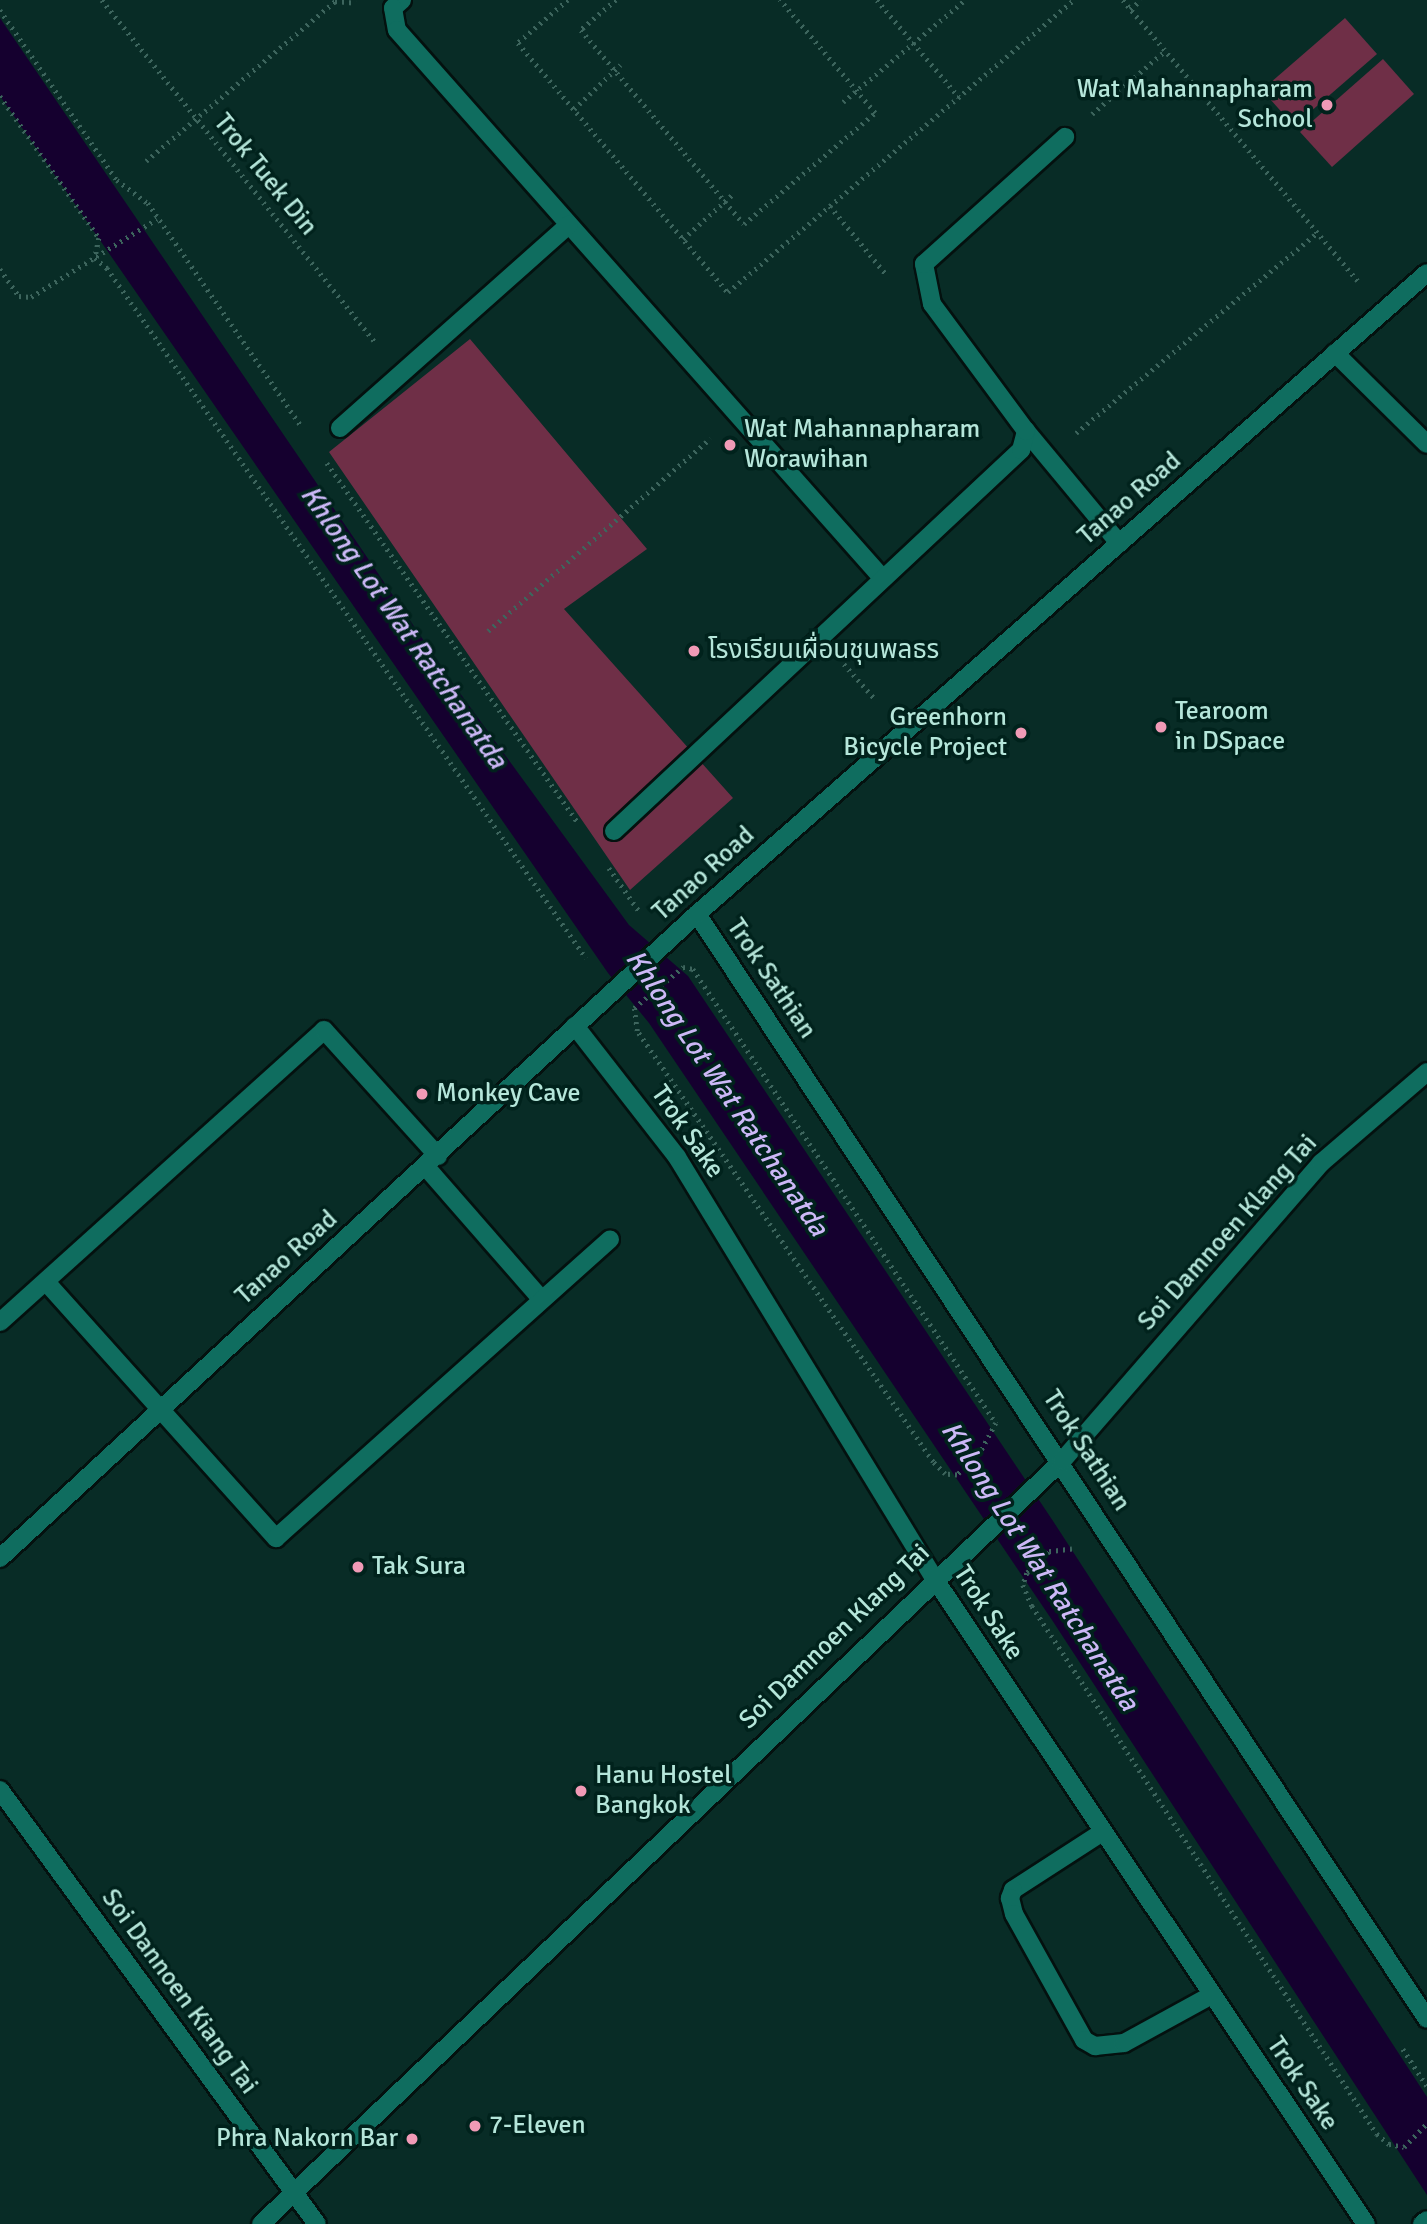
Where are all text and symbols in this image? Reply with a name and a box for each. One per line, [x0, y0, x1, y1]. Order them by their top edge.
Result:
place label: Wat Mahannapharam School [1077, 74, 1313, 136]
marker: Wat Mahannapharam School [1319, 97, 1335, 113]
street label: Trok Tuek Din [206, 108, 324, 242]
place label: Wat Mahannapharam Worawihan [744, 414, 980, 476]
marker: Wat Mahannapharam Worawihan [722, 437, 738, 453]
street label: Tanao Road [1072, 446, 1188, 552]
water label: Khlong Lot Wat Ratchanatda [293, 479, 515, 775]
place label: โรงเรียนเผื่อนชุนพลธร [708, 635, 939, 667]
marker: โรงเรียนเผื่อนชุนพลธร [686, 643, 702, 659]
place label: Tearoom in DSpace [1175, 696, 1285, 758]
place label: Greenhorn Bicycle Project [843, 702, 1007, 764]
marker: Tearoom in DSpace [1153, 719, 1169, 735]
marker: Greenhorn Bicycle Project [1013, 725, 1029, 741]
street label: Tanao Road [647, 820, 761, 928]
street label: Trok Sathian [720, 913, 822, 1045]
water label: Khlong Lot Wat Ratchanatda [619, 943, 835, 1243]
place label: Monkey Cave [436, 1078, 581, 1110]
street label: Trok Sake [644, 1080, 730, 1184]
marker: Monkey Cave [414, 1086, 430, 1102]
street label: Soi Damnoen Klang Tai [1132, 1129, 1324, 1337]
street label: Tanao Road [230, 1204, 344, 1312]
street label: Trok Sathian [1035, 1385, 1137, 1517]
water label: Khlong Lot Wat Ratchanatda [934, 1415, 1146, 1717]
street label: Soi Damnoen Klang Tai [733, 1538, 937, 1736]
place label: Tak Sura [372, 1551, 466, 1583]
marker: Tak Sura [350, 1559, 366, 1575]
street label: Trok Sake [946, 1560, 1030, 1666]
place label: Hanu Hostel Bangkok [595, 1760, 732, 1822]
marker: Hanu Hostel Bangkok [573, 1783, 589, 1799]
street label: Soi Dannoen Kiang Tai [94, 1883, 264, 2101]
street label: Trok Sake [1259, 2031, 1345, 2137]
place label: 7-Eleven [489, 2110, 586, 2142]
marker: 7-Eleven [467, 2118, 483, 2134]
place label: Phra Nakorn Bar [216, 2123, 398, 2155]
marker: Phra Nakorn Bar [404, 2131, 420, 2147]

